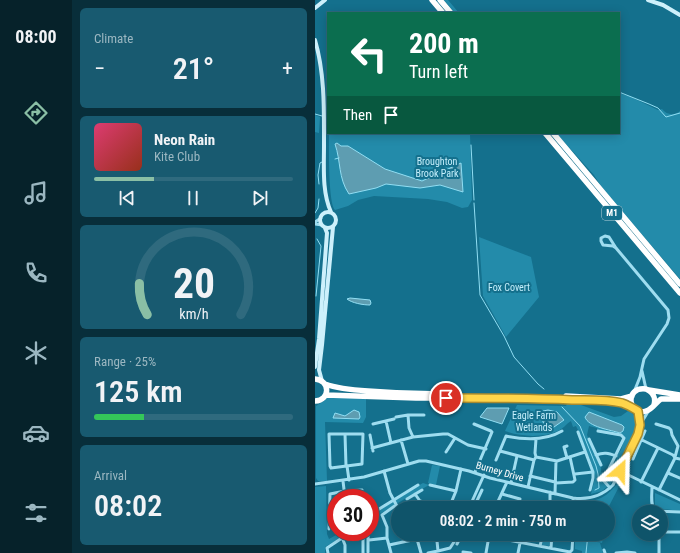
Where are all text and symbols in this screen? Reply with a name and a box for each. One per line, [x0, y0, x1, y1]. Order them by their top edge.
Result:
text: 08:00 [15, 26, 57, 47]
text: 200 m [409, 27, 479, 60]
icon: left [343, 28, 395, 80]
text: Climate [94, 31, 133, 46]
text: 21° [173, 51, 214, 86]
text: − [94, 56, 105, 81]
text: + [282, 56, 293, 81]
text: Turn left [409, 61, 468, 82]
icon: directions [22, 99, 50, 127]
icon: arrive [380, 104, 402, 126]
text: Then [343, 106, 372, 124]
text: Neon Rain [154, 131, 215, 149]
text: Kite Club [154, 149, 200, 164]
park label: Broughton Brook Park [415, 156, 459, 179]
icon: music [22, 179, 50, 207]
icon: previous [116, 187, 138, 209]
icon: pause [182, 187, 204, 209]
icon: next [249, 187, 271, 209]
road number: M1 [602, 206, 622, 220]
text: 20 [172, 258, 215, 307]
icon: phone [22, 259, 50, 287]
park label: Fox Covert [488, 282, 530, 293]
text: km/h [179, 305, 208, 321]
icon: climate [22, 339, 50, 367]
text: Range · 25% [94, 354, 156, 369]
text: 125 km [94, 374, 183, 409]
pin [429, 381, 463, 415]
icon: arrive [435, 387, 457, 409]
park label: Eagle Farm Wetlands [512, 410, 556, 433]
icon: car [22, 419, 50, 447]
position arrow [599, 450, 641, 492]
street label: Burney Drive [475, 459, 525, 484]
text: Arrival [94, 468, 127, 483]
text: 08:02 [94, 488, 162, 523]
speed limit sign: 30 [327, 489, 379, 541]
icon: filters [22, 499, 50, 527]
map controls [632, 505, 668, 541]
button: layers [632, 505, 668, 541]
text: 08:02 · 2 min · 750 m [440, 512, 566, 530]

